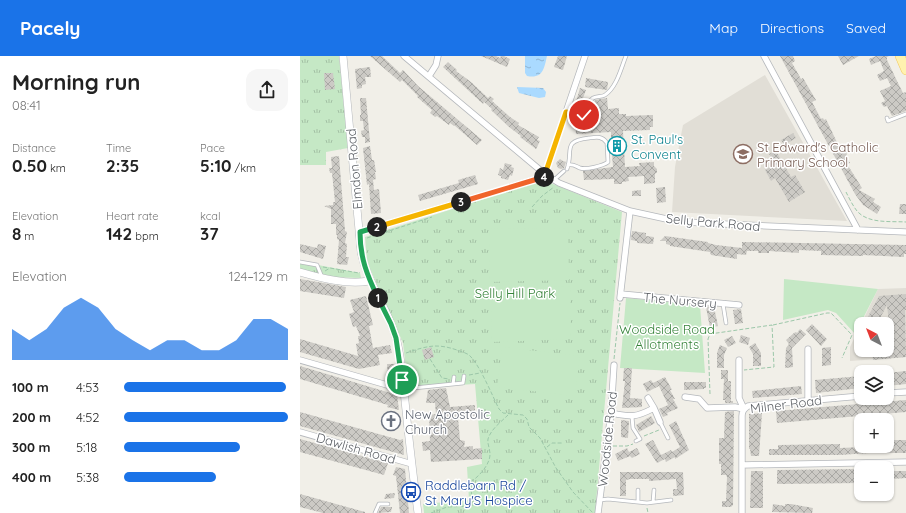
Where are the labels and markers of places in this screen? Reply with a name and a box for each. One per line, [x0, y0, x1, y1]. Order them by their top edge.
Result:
pin [567, 98, 601, 132]
place label: St. Paul's Convent [631, 131, 683, 162]
building icon: St. Paul's Convent [606, 135, 628, 157]
place label: St Edward's Catholic Primary School [757, 139, 879, 170]
school or university icon: St Edward's Catholic Primary School [732, 143, 754, 165]
pin: 4 [534, 167, 554, 187]
pin: 3 [451, 192, 471, 212]
pin: 2 [367, 217, 387, 237]
pin: 1 [368, 288, 388, 308]
pin [385, 363, 419, 397]
place label: New Apostolic Church [405, 406, 490, 437]
church icon: New Apostolic Church [380, 410, 402, 432]
place label: Raddlebarn Rd / St Mary'S Hospice [425, 477, 533, 508]
bus stop icon: Raddlebarn Rd / St Mary'S Hospice [400, 481, 422, 503]

